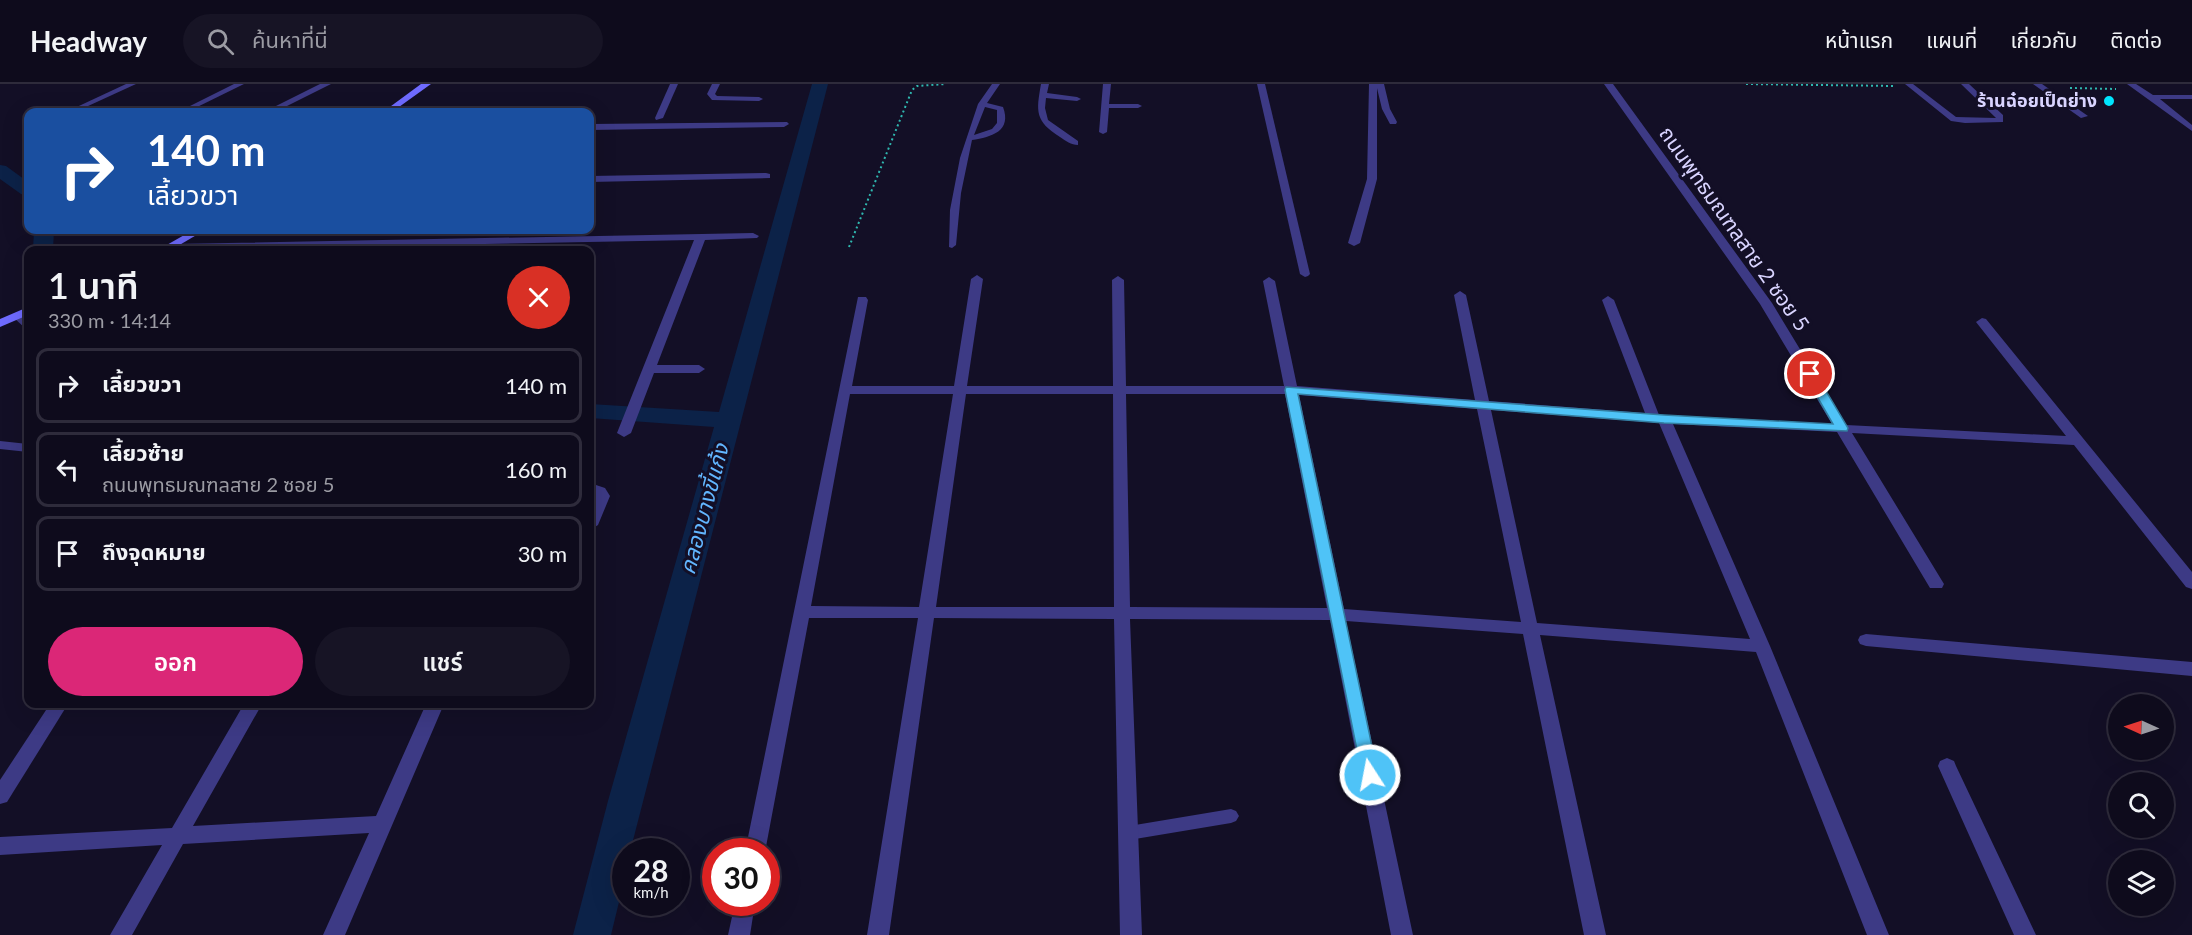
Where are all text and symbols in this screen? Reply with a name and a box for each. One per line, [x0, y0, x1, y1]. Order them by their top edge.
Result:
search box [183, 14, 603, 68]
text: Headway [30, 24, 147, 58]
icon: search [204, 25, 237, 58]
text: ค้นหาที่นี่ [252, 26, 328, 53]
text: หน้าแรก [1825, 27, 1893, 52]
text: แผนที่ [1926, 27, 1977, 52]
text: เกี่ยวกับ [2010, 27, 2077, 52]
text: ติดต่อ [2110, 27, 2162, 52]
place label: ร้านฉ๋อยเป็ดย่าง [1977, 89, 2097, 111]
marker: ร้านฉ๋อยเป็ดย่าง [2102, 94, 2116, 108]
street label: ถนนพุทธมณฑลสาย 2 ซอย 5 [1653, 121, 1815, 336]
text: 140 m [147, 125, 265, 175]
icon: right [48, 132, 126, 210]
text: เลี้ยวขวา [147, 178, 238, 211]
text: 1 นาที [48, 263, 139, 307]
button: close [507, 266, 570, 329]
text: 330 m · 14:14 [48, 308, 171, 332]
pin [1784, 348, 1835, 399]
icon: arrive [1793, 357, 1826, 390]
icon: right [51, 369, 84, 402]
text: เลี้ยวขวา [102, 370, 182, 397]
text: 140 m [505, 372, 567, 399]
text: เลี้ยวซ้าย [102, 439, 184, 466]
water label: คลองบางขี้แก้ง [672, 439, 734, 577]
icon: left [51, 453, 84, 486]
text: 160 m [505, 456, 567, 483]
text: ถนนพุทธมณฑลสาย 2 ซอย 5 [102, 472, 334, 496]
icon: arrive [51, 537, 84, 570]
text: ถึงจุดหมาย [102, 538, 206, 565]
text: 30 m [518, 540, 567, 567]
button: ออก [48, 627, 303, 696]
button: แชร์ [315, 627, 570, 696]
north arrow [2108, 694, 2174, 760]
map controls [2108, 694, 2174, 916]
position arrow [1338, 743, 1402, 807]
button: search [2108, 772, 2174, 838]
speed limit sign: 30 [702, 838, 780, 916]
button: layers [2108, 850, 2174, 916]
text: 28 [634, 852, 668, 888]
text: km/h [633, 883, 669, 901]

